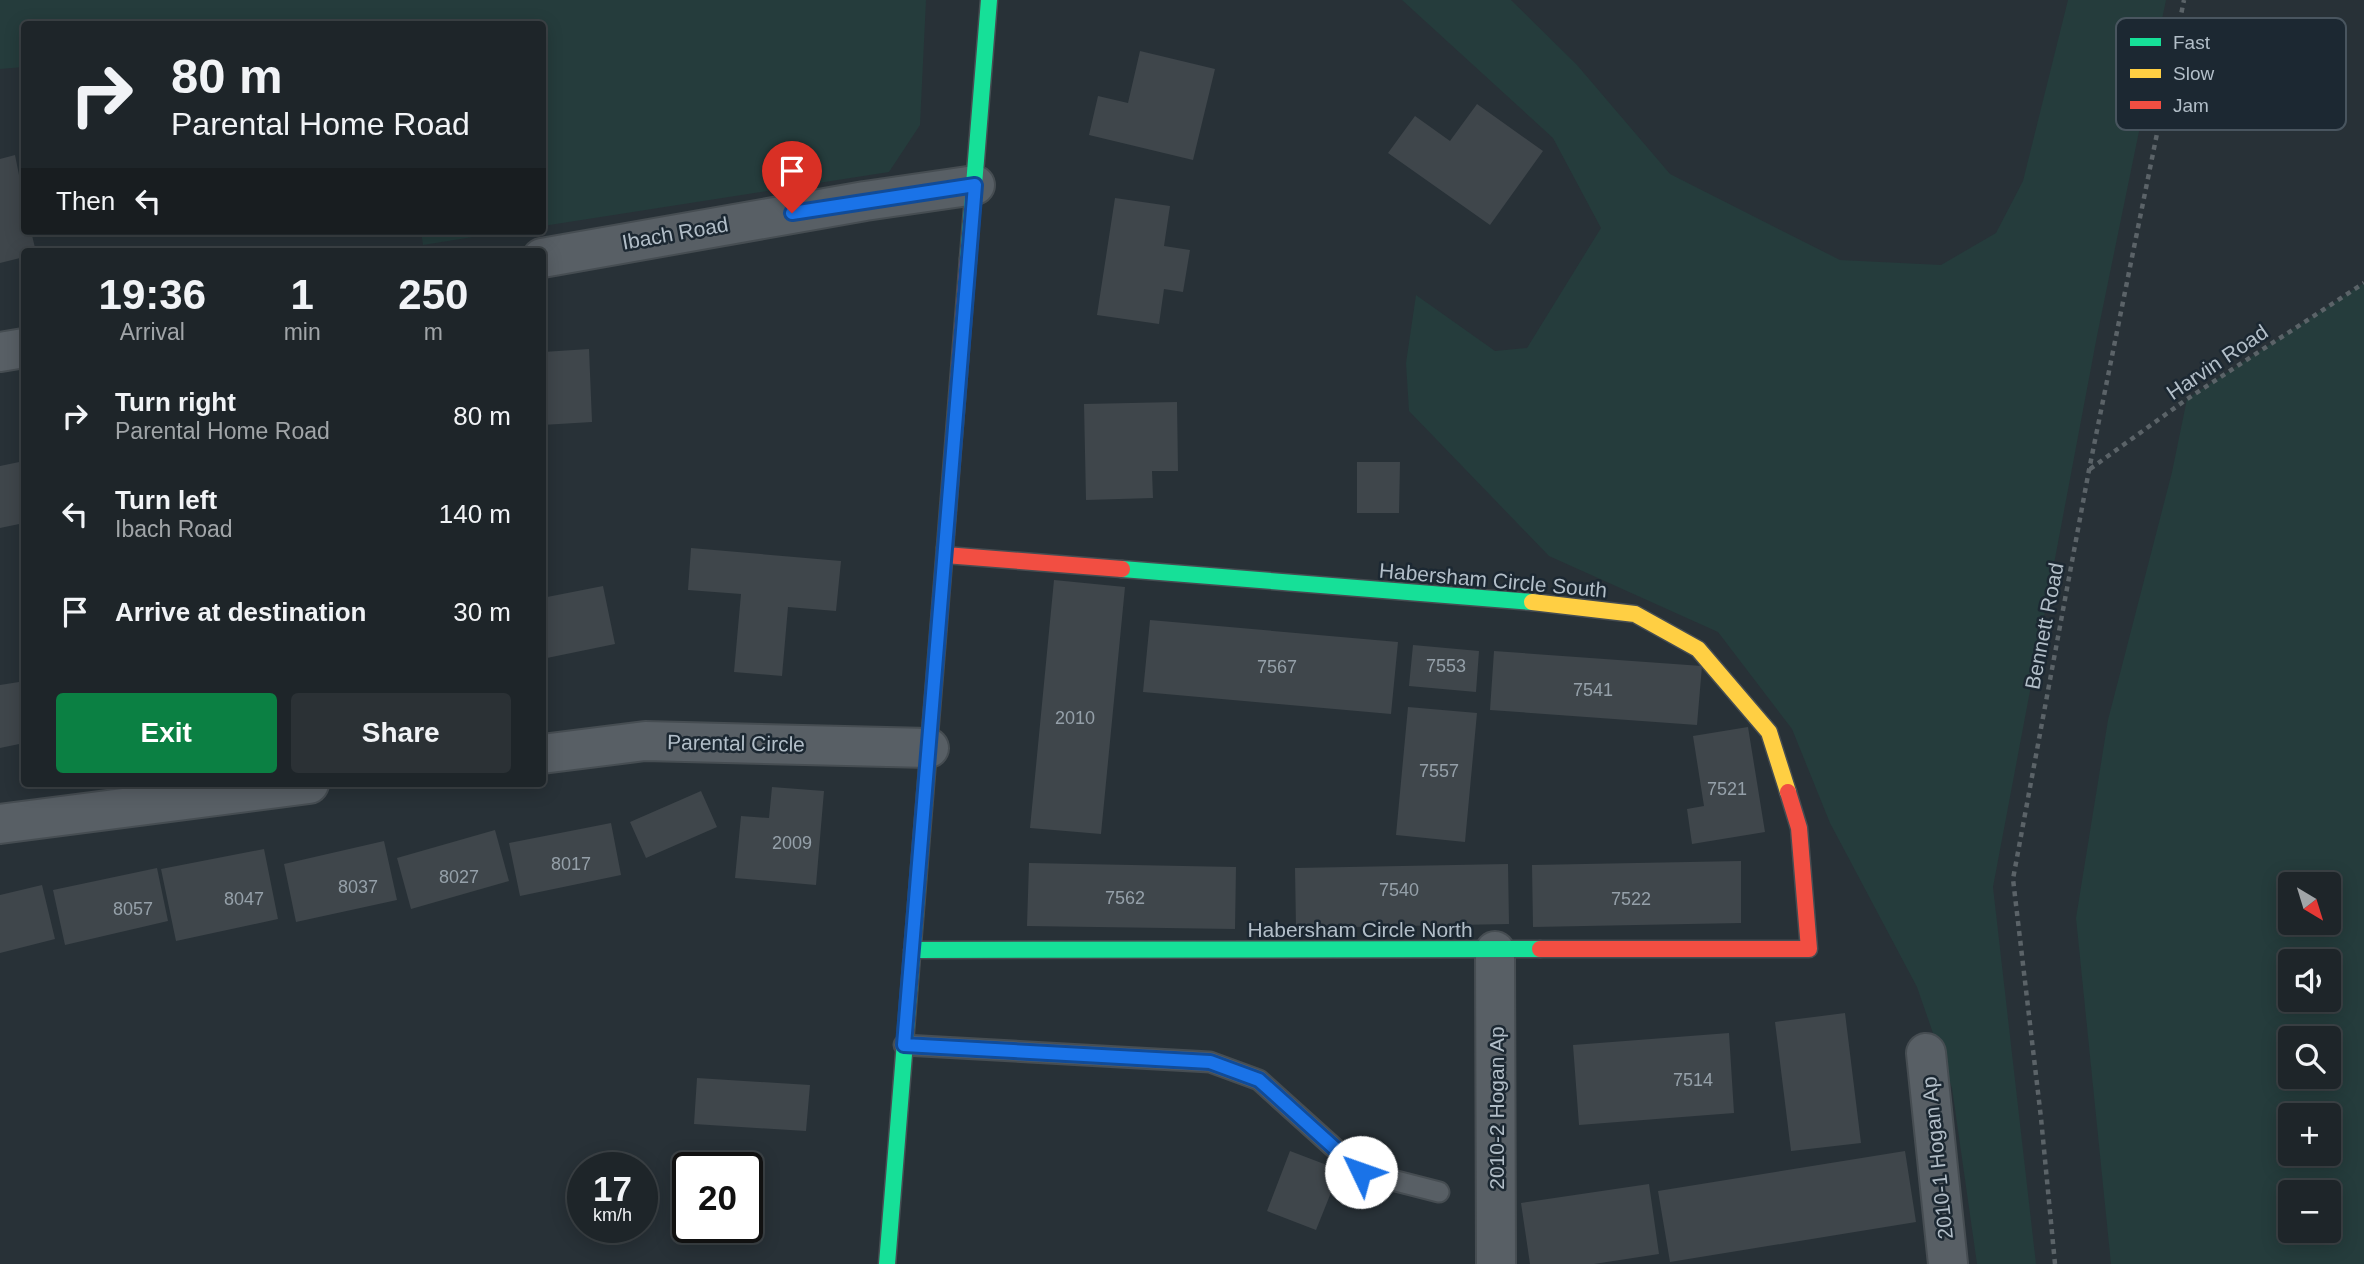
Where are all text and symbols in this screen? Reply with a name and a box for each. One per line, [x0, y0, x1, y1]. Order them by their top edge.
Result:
legend [2116, 18, 2346, 130]
text: Fast [2173, 32, 2211, 53]
icon: right [56, 49, 147, 140]
text: 80 m [171, 49, 283, 103]
text: Slow [2173, 63, 2214, 84]
text: Jam [2173, 95, 2209, 116]
text: Parental Home Road [171, 106, 470, 142]
pin [762, 141, 822, 213]
icon: arrive [773, 152, 811, 190]
icon: left [129, 182, 167, 220]
text: Then [56, 186, 115, 216]
street label: Ibach Road [620, 212, 730, 254]
text: 19:36 [99, 271, 206, 318]
text: 1 [290, 271, 314, 318]
text: 250 [398, 271, 468, 318]
text: Arrival [120, 319, 185, 345]
text: min [284, 319, 321, 345]
text: m [424, 319, 443, 345]
street label: Harvin Road [2162, 320, 2272, 404]
text: Turn right [115, 387, 236, 417]
icon: right [56, 397, 94, 435]
text: 80 m [453, 401, 511, 431]
text: Parental Home Road [115, 418, 330, 444]
text: Turn left [115, 485, 217, 515]
icon: left [56, 495, 94, 533]
text: 140 m [439, 499, 511, 529]
text: Ibach Road [115, 516, 233, 542]
street label: Habersham Circle South [1378, 559, 1608, 601]
street label: Bennett Road [2020, 561, 2068, 691]
icon: arrive [56, 593, 94, 631]
text: Arrive at destination [115, 597, 366, 627]
text: 30 m [453, 597, 511, 627]
house number: 7553 [1426, 656, 1466, 676]
house number: 7567 [1257, 657, 1297, 677]
house number: 7541 [1573, 680, 1613, 700]
button: Exit [56, 693, 277, 773]
button: Share [291, 693, 511, 773]
house number: 2010 [1055, 708, 1095, 728]
street label: Parental Circle [667, 730, 805, 756]
house number: 7557 [1419, 761, 1459, 781]
house number: 7521 [1707, 779, 1747, 799]
house number: 2009 [772, 833, 812, 853]
house number: 8017 [551, 854, 591, 874]
house number: 8027 [439, 867, 479, 887]
north arrow [2278, 872, 2342, 934]
map controls [2278, 872, 2341, 1243]
house number: 8037 [338, 877, 378, 897]
house number: 7540 [1379, 880, 1419, 900]
house number: 7562 [1105, 888, 1145, 908]
house number: 8047 [224, 889, 264, 909]
house number: 7522 [1611, 889, 1651, 909]
house number: 8057 [113, 899, 153, 919]
street label: Habersham Circle North [1247, 918, 1473, 941]
button: sound [2278, 949, 2341, 1012]
street label: 2010-2 Hogan Ap [1485, 1026, 1508, 1190]
button: search [2278, 1026, 2341, 1089]
house number: 7514 [1673, 1070, 1713, 1090]
street label: 2010-1 Hogan Ap [1917, 1076, 1957, 1240]
button: + [2278, 1103, 2341, 1166]
position arrow [1324, 1135, 1398, 1209]
speed limit sign: 20 [672, 1152, 763, 1243]
text: 17 [593, 1169, 632, 1208]
button: − [2278, 1180, 2341, 1243]
text: km/h [593, 1205, 632, 1225]

